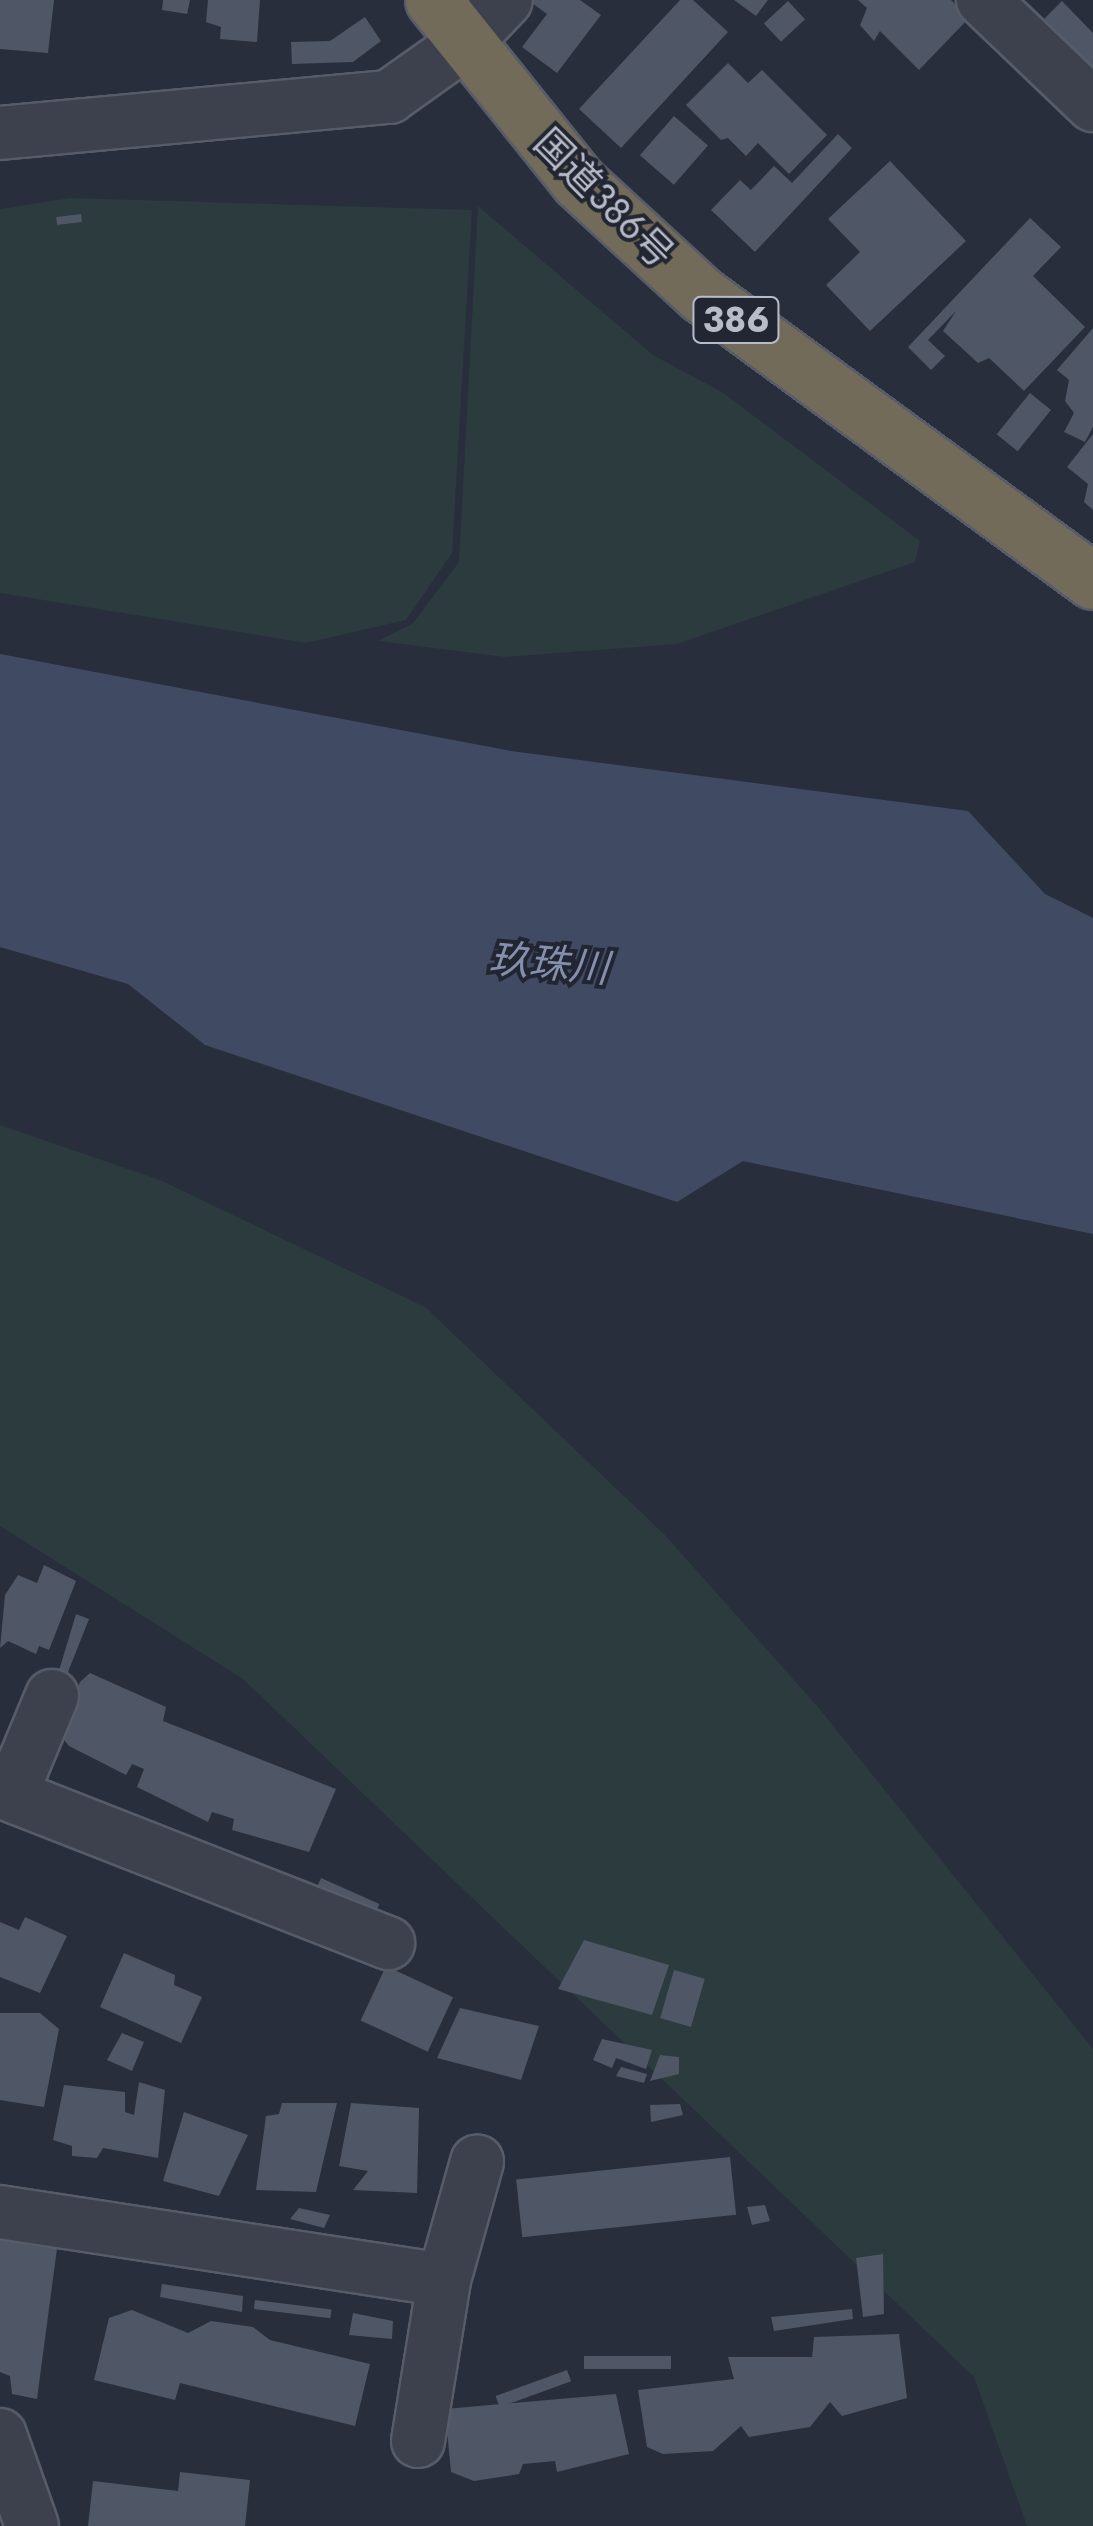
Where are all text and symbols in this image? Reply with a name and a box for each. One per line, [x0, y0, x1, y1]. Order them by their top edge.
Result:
street label: 国道386号 [525, 119, 683, 277]
road number: 386 [691, 290, 781, 350]
water label: 玖珠川 [487, 934, 611, 992]

